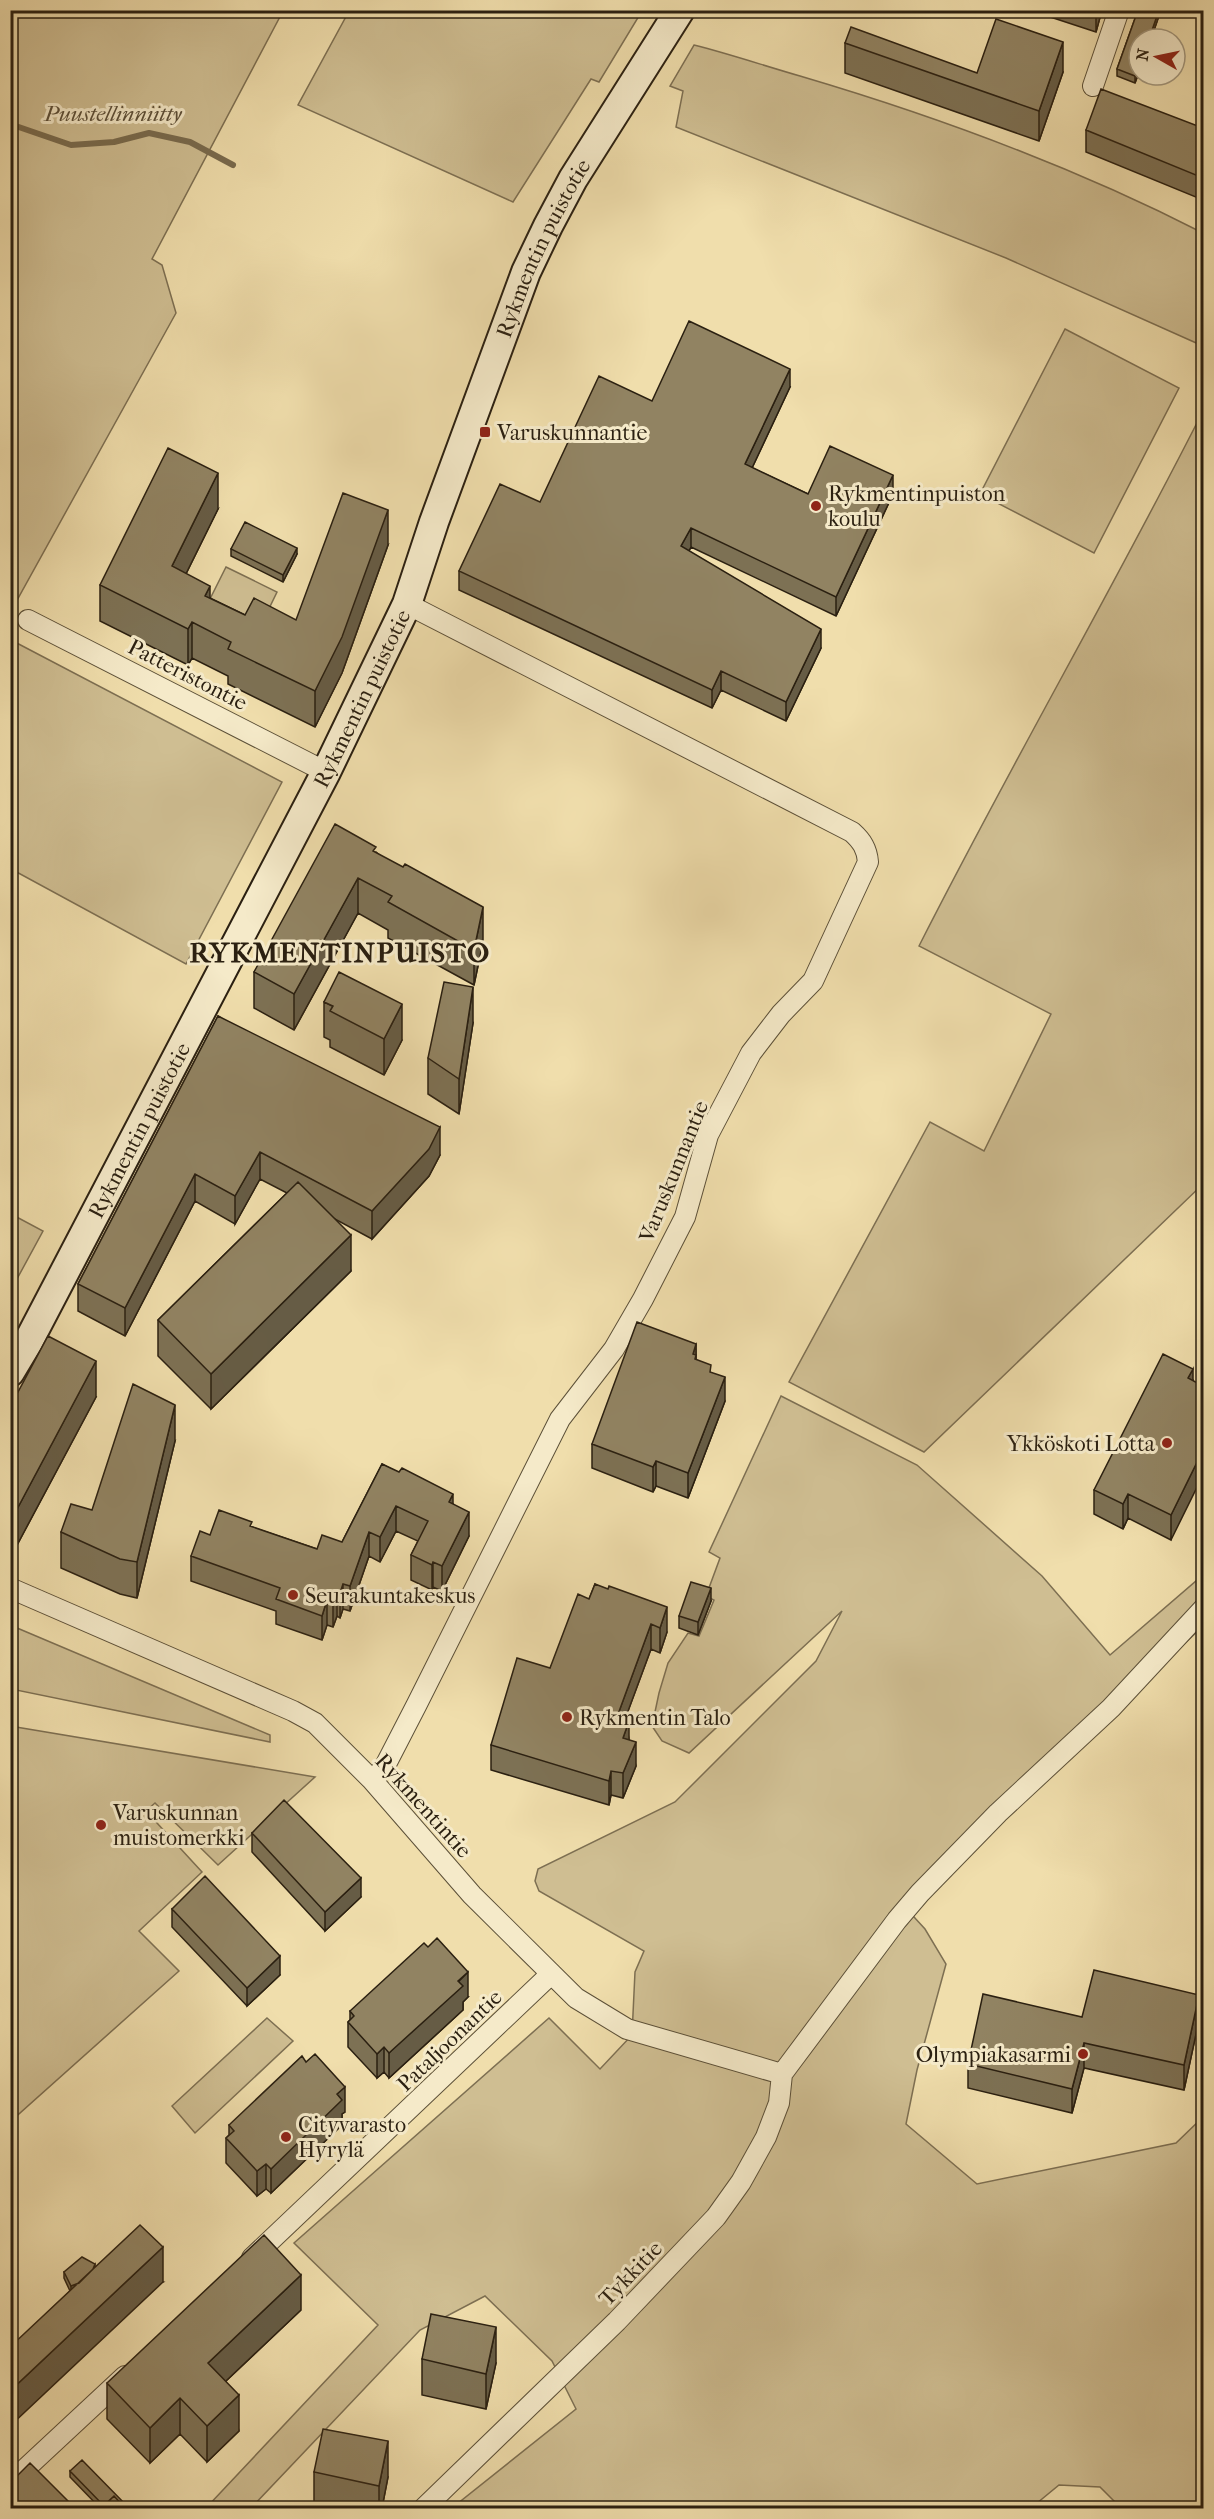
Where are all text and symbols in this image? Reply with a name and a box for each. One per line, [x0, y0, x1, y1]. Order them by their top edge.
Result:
north arrow [1127, 27, 1187, 87]
text: N [1132, 46, 1153, 62]
park label: Puustellinniitty [43, 101, 183, 127]
street label: Rykmentin puistotie [491, 154, 596, 341]
place label: Varuskunnantie [496, 420, 647, 446]
marker: Varuskunnantie [478, 425, 492, 439]
place label: Rykmentinpuiston koulu [828, 481, 1006, 532]
marker: Rykmentinpuiston koulu [809, 499, 823, 513]
street label: Rykmentin puistotie [308, 605, 416, 792]
street label: Patteristontie [124, 634, 252, 716]
district label: RYKMENTINPUISTO [189, 936, 491, 969]
street label: Rykmentin puistotie [83, 1038, 196, 1223]
street label: Varuskunnantie [633, 1097, 714, 1247]
place label: Ykköskoti Lotta [1006, 1431, 1156, 1457]
marker: Ykköskoti Lotta [1160, 1436, 1174, 1450]
place label: Seurakuntakeskus [305, 1583, 476, 1609]
marker: Seurakuntakeskus [286, 1588, 300, 1602]
place label: Rykmentin Talo [579, 1705, 731, 1731]
marker: Rykmentin Talo [560, 1710, 574, 1724]
street label: Rykmentintie [370, 1748, 477, 1863]
place label: Varuskunnan muistomerkki [112, 1800, 245, 1851]
marker: Varuskunnan muistomerkki [94, 1818, 108, 1832]
street label: Pataljoonantie [392, 1984, 508, 2097]
place label: Olympiakasarmi [916, 2042, 1072, 2068]
marker: Olympiakasarmi [1076, 2047, 1090, 2061]
place label: Cityvarasto Hyrylä [298, 2112, 406, 2163]
marker: Cityvarasto Hyrylä [279, 2130, 293, 2144]
street label: Tykkitie [594, 2236, 668, 2312]

